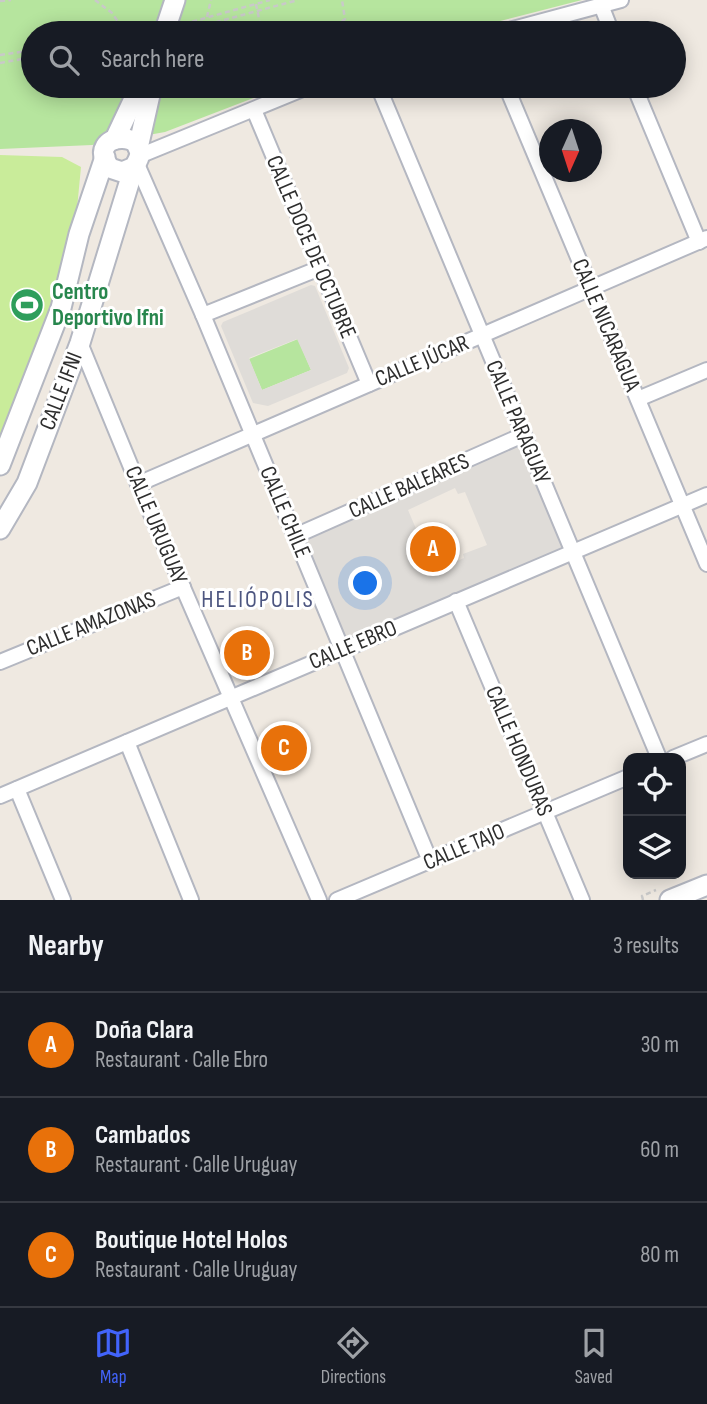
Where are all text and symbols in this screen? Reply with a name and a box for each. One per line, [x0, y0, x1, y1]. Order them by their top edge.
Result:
search box [21, 21, 686, 98]
icon: search [45, 41, 83, 79]
text: Search here [101, 44, 204, 75]
north arrow [539, 119, 602, 182]
street label: CALLE DOCE DE OCTUBRE [260, 151, 362, 343]
street label: CALLE NICARAGUA [566, 255, 647, 396]
place label: Centro Deportivo Ifni [52, 278, 164, 332]
sports icon: Centro Deportivo Ifni [8, 286, 46, 324]
street label: CALLE JÚCAR [371, 329, 473, 393]
street label: CALLE IFNI [33, 348, 89, 434]
street label: CALLE PARAGUAY [479, 356, 557, 488]
street label: CALLE BALEARES [344, 447, 474, 525]
street label: CALLE URUGUAY [119, 462, 194, 589]
street label: CALLE CHILE [253, 462, 317, 562]
pin: A [410, 523, 456, 575]
your location [348, 566, 382, 600]
street label: CALLE AMAZONAS [22, 585, 160, 663]
district label: HELIÓPOLIS [201, 585, 315, 614]
street label: CALLE EBRO [305, 614, 401, 676]
pin: B [224, 627, 270, 679]
street label: CALLE HONDURAS [479, 682, 559, 820]
pin: C [261, 722, 307, 774]
map controls [623, 753, 686, 879]
button: locate [623, 753, 686, 816]
button: layers [623, 816, 686, 879]
street label: CALLE TAJO [419, 817, 509, 877]
text: Nearby [28, 928, 104, 964]
text: 3 results [613, 932, 679, 960]
text: Doña Clara [95, 1015, 194, 1046]
text: A [46, 1031, 56, 1059]
text: 30 m [641, 1031, 679, 1059]
text: Restaurant · Calle Ebro [95, 1046, 268, 1074]
text: Cambados [95, 1120, 191, 1151]
text: B [46, 1136, 56, 1164]
text: 60 m [640, 1136, 679, 1164]
text: Restaurant · Calle Uruguay [95, 1151, 297, 1179]
text: Boutique Hotel Holos [95, 1225, 288, 1256]
text: C [45, 1241, 57, 1269]
text: 80 m [640, 1241, 679, 1269]
text: Restaurant · Calle Uruguay [95, 1256, 297, 1284]
tab: Map [94, 1324, 132, 1389]
tab: Directions [321, 1324, 386, 1389]
tab: Saved [575, 1324, 613, 1389]

